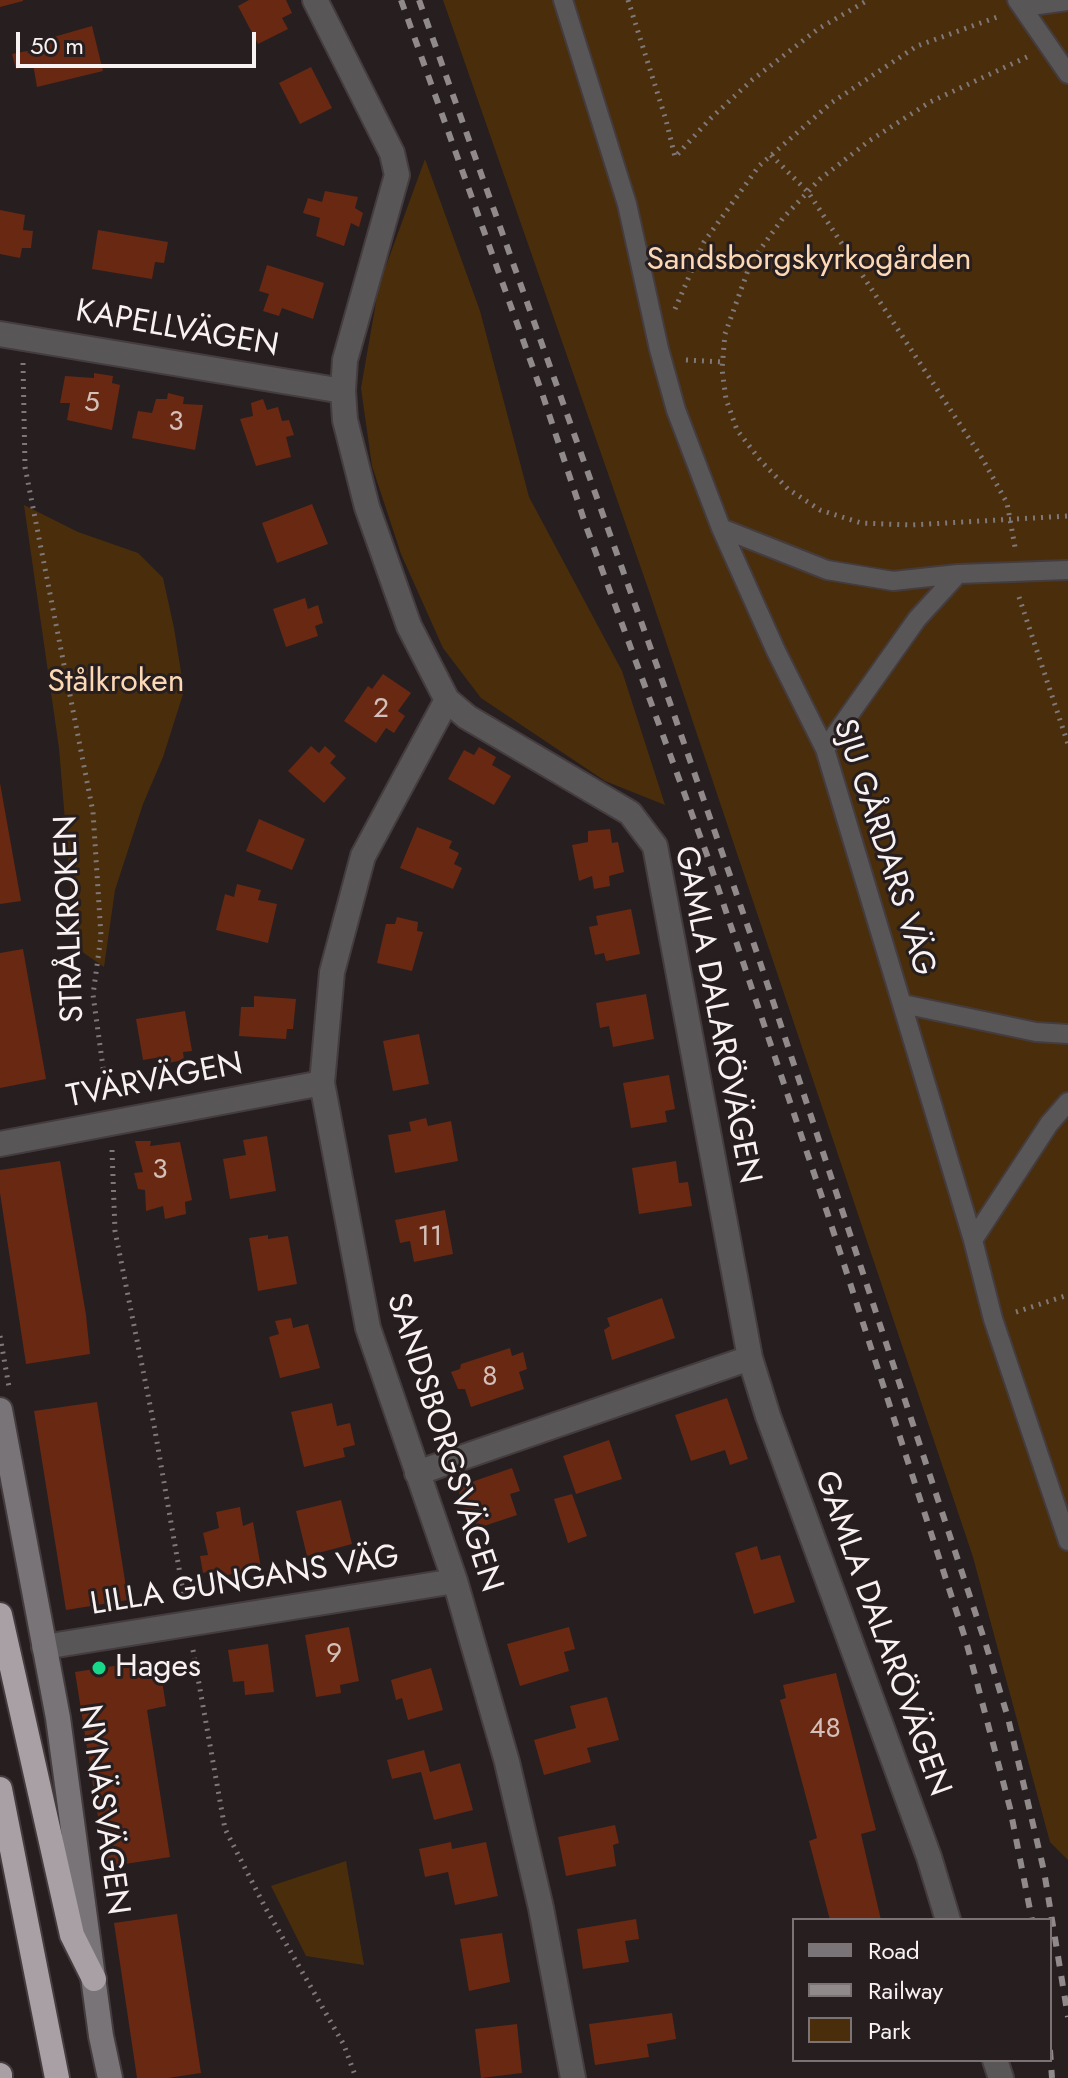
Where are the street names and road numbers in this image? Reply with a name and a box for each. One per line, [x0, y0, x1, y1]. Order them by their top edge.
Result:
street label: KAPELLVÄGEN [73, 293, 281, 367]
street label: SJU GÅRDARS VÄG [823, 715, 943, 981]
street label: STRÅLKROKEN [48, 815, 94, 1023]
street label: GAMLA DALARÖVÄGEN [664, 843, 768, 1187]
street label: TVÄRVÄGEN [64, 1046, 246, 1118]
street label: SANDSBORGSVÄGEN [377, 1289, 509, 1597]
street label: GAMLA DALARÖVÄGEN [804, 1466, 958, 1802]
street label: LILLA GUNGANS VÄG [88, 1539, 402, 1625]
street label: NYNÄSVÄGEN [68, 1703, 136, 1917]

